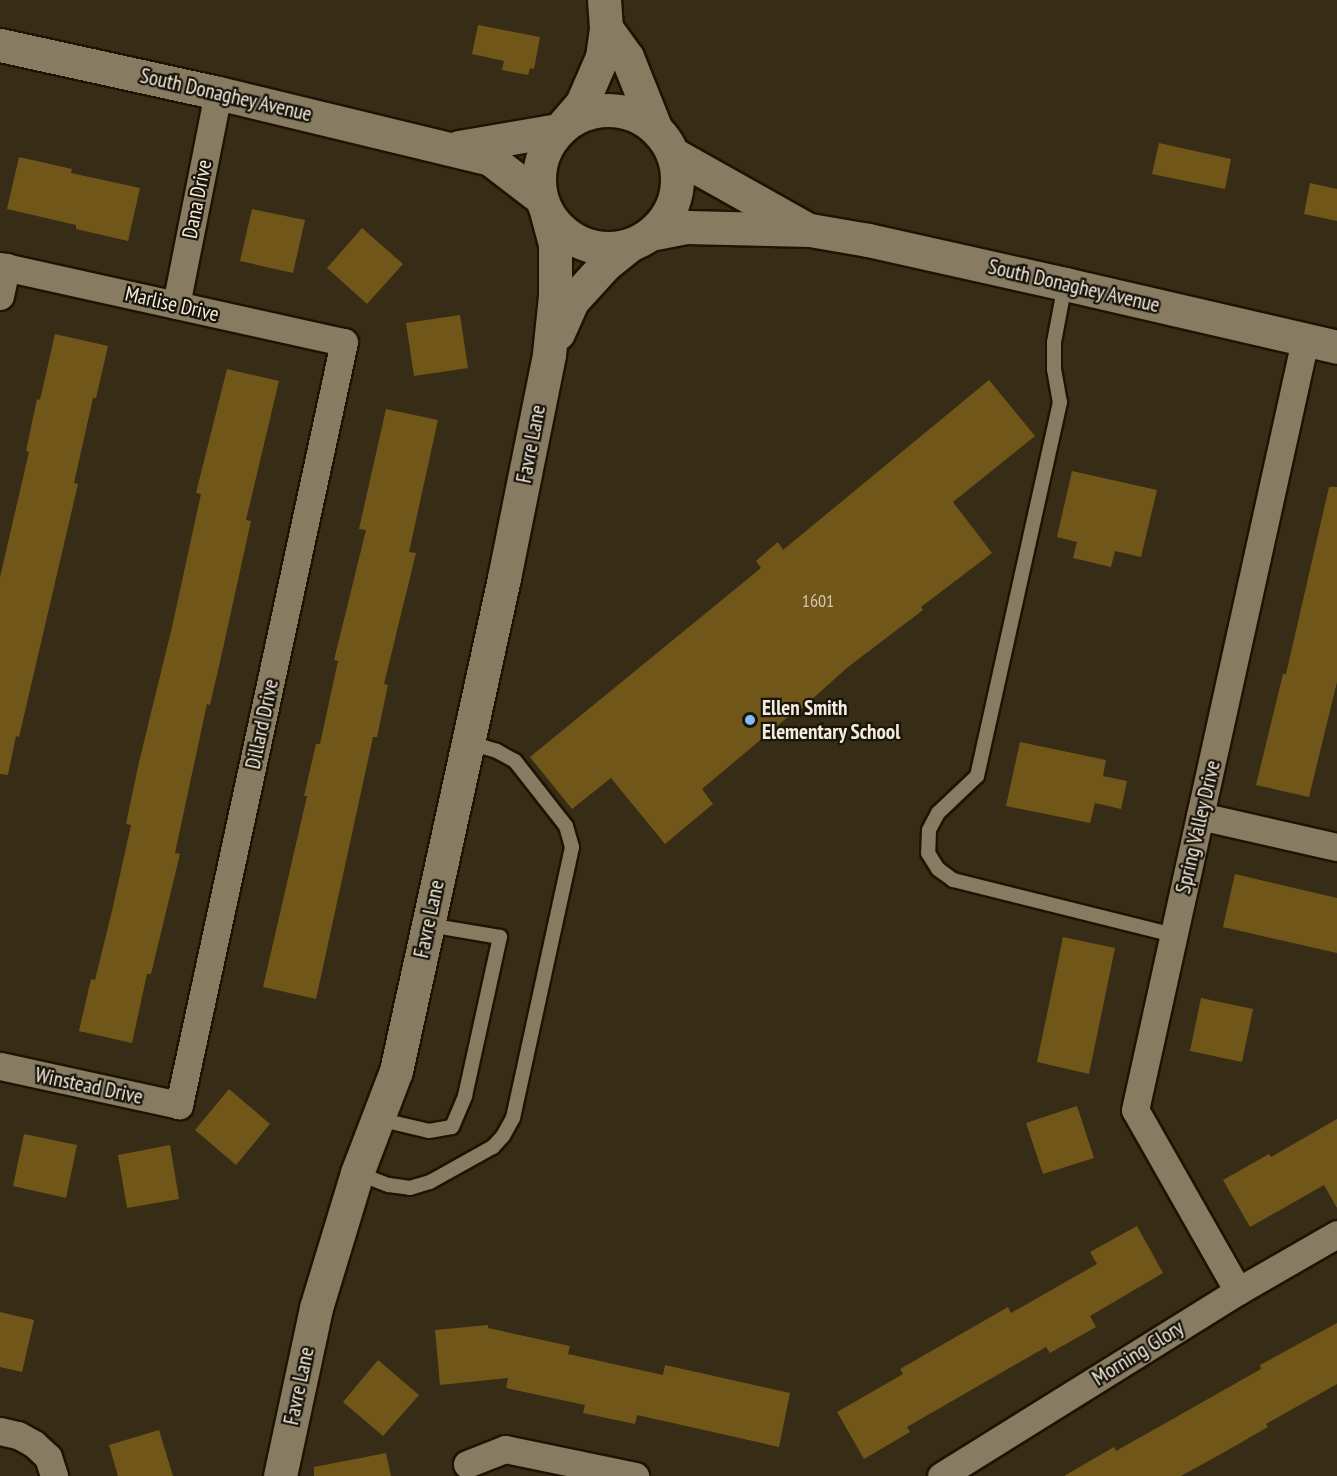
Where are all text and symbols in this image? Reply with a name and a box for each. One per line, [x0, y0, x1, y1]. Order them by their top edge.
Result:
street label: South Donaghey Avenue [137, 63, 315, 127]
street label: Dana Drive [177, 158, 217, 240]
street label: South Donaghey Avenue [985, 254, 1163, 318]
street label: Marlise Drive [123, 281, 221, 327]
street label: Favre Lane [511, 403, 551, 485]
house number: 1601 [802, 590, 834, 612]
street label: Dillard Drive [240, 677, 284, 771]
place label: Ellen Smith Elementary School [762, 695, 901, 745]
marker: Ellen Smith Elementary School [743, 713, 757, 727]
street label: Spring Valley Drive [1170, 757, 1226, 897]
street label: Favre Lane [408, 878, 450, 960]
street label: Winstead Drive [33, 1062, 145, 1110]
street label: Morning Glory [1088, 1315, 1188, 1391]
street label: Favre Lane [278, 1345, 320, 1427]

